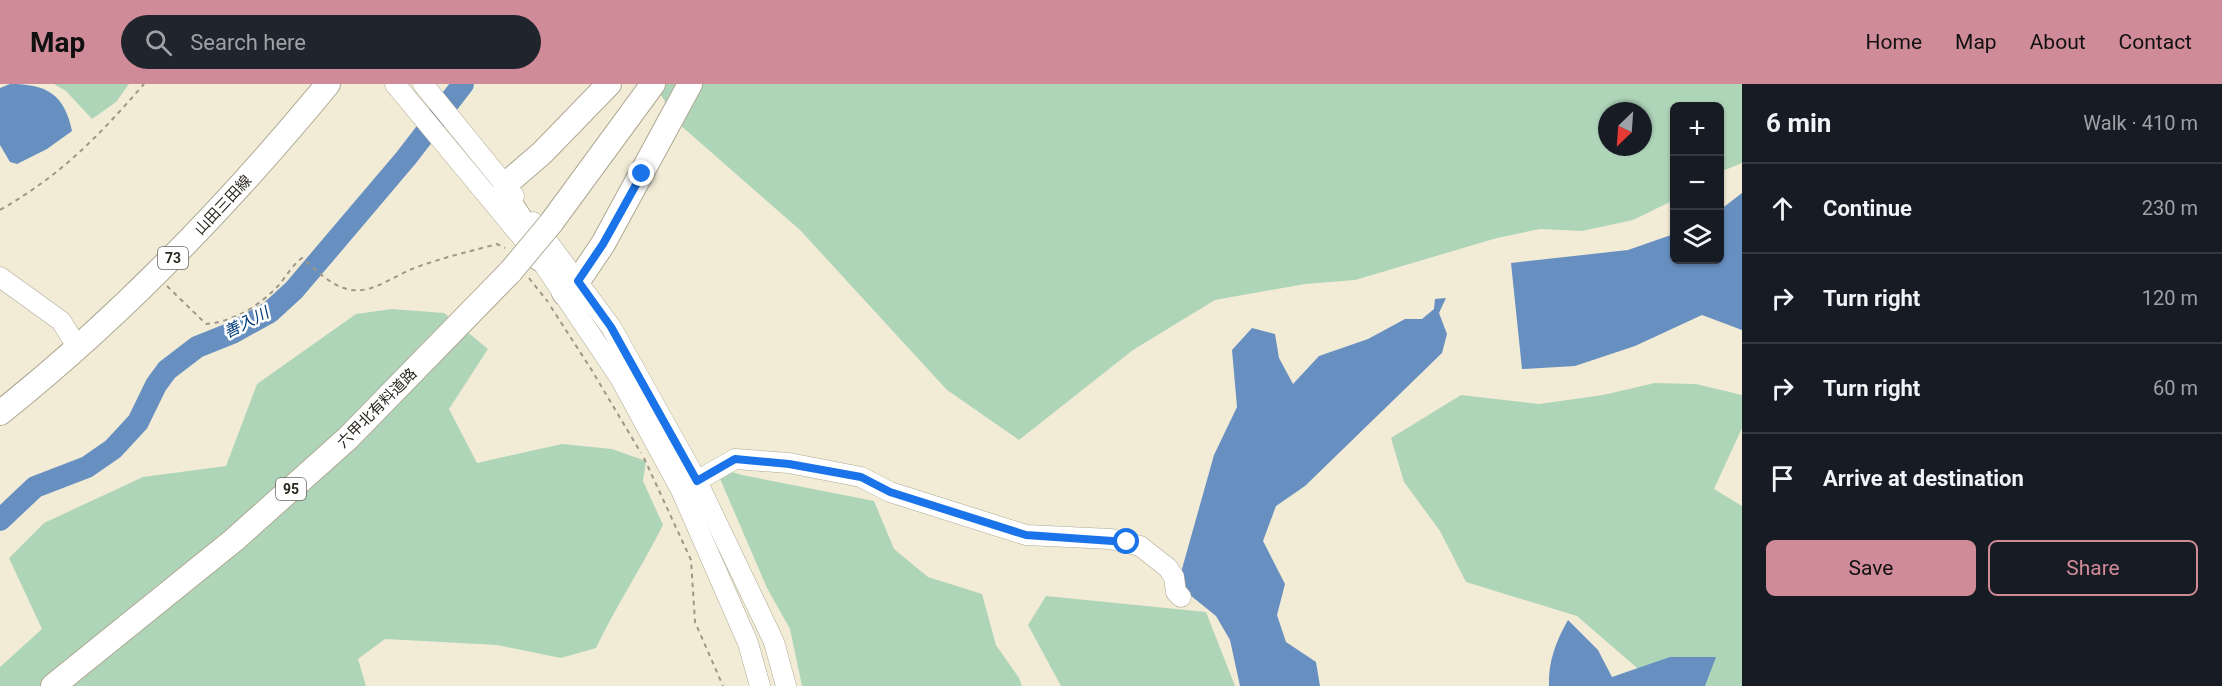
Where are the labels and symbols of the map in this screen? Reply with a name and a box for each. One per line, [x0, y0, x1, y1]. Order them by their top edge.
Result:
north arrow [1598, 102, 1652, 156]
route end [628, 160, 654, 186]
street label: 山田三田線 [191, 171, 255, 239]
road number: 73 [158, 247, 188, 269]
water label: 善入川 [221, 302, 274, 342]
street label: 六甲北有料道路 [334, 365, 420, 451]
road number: 95 [276, 478, 306, 500]
route start [1113, 528, 1139, 554]

